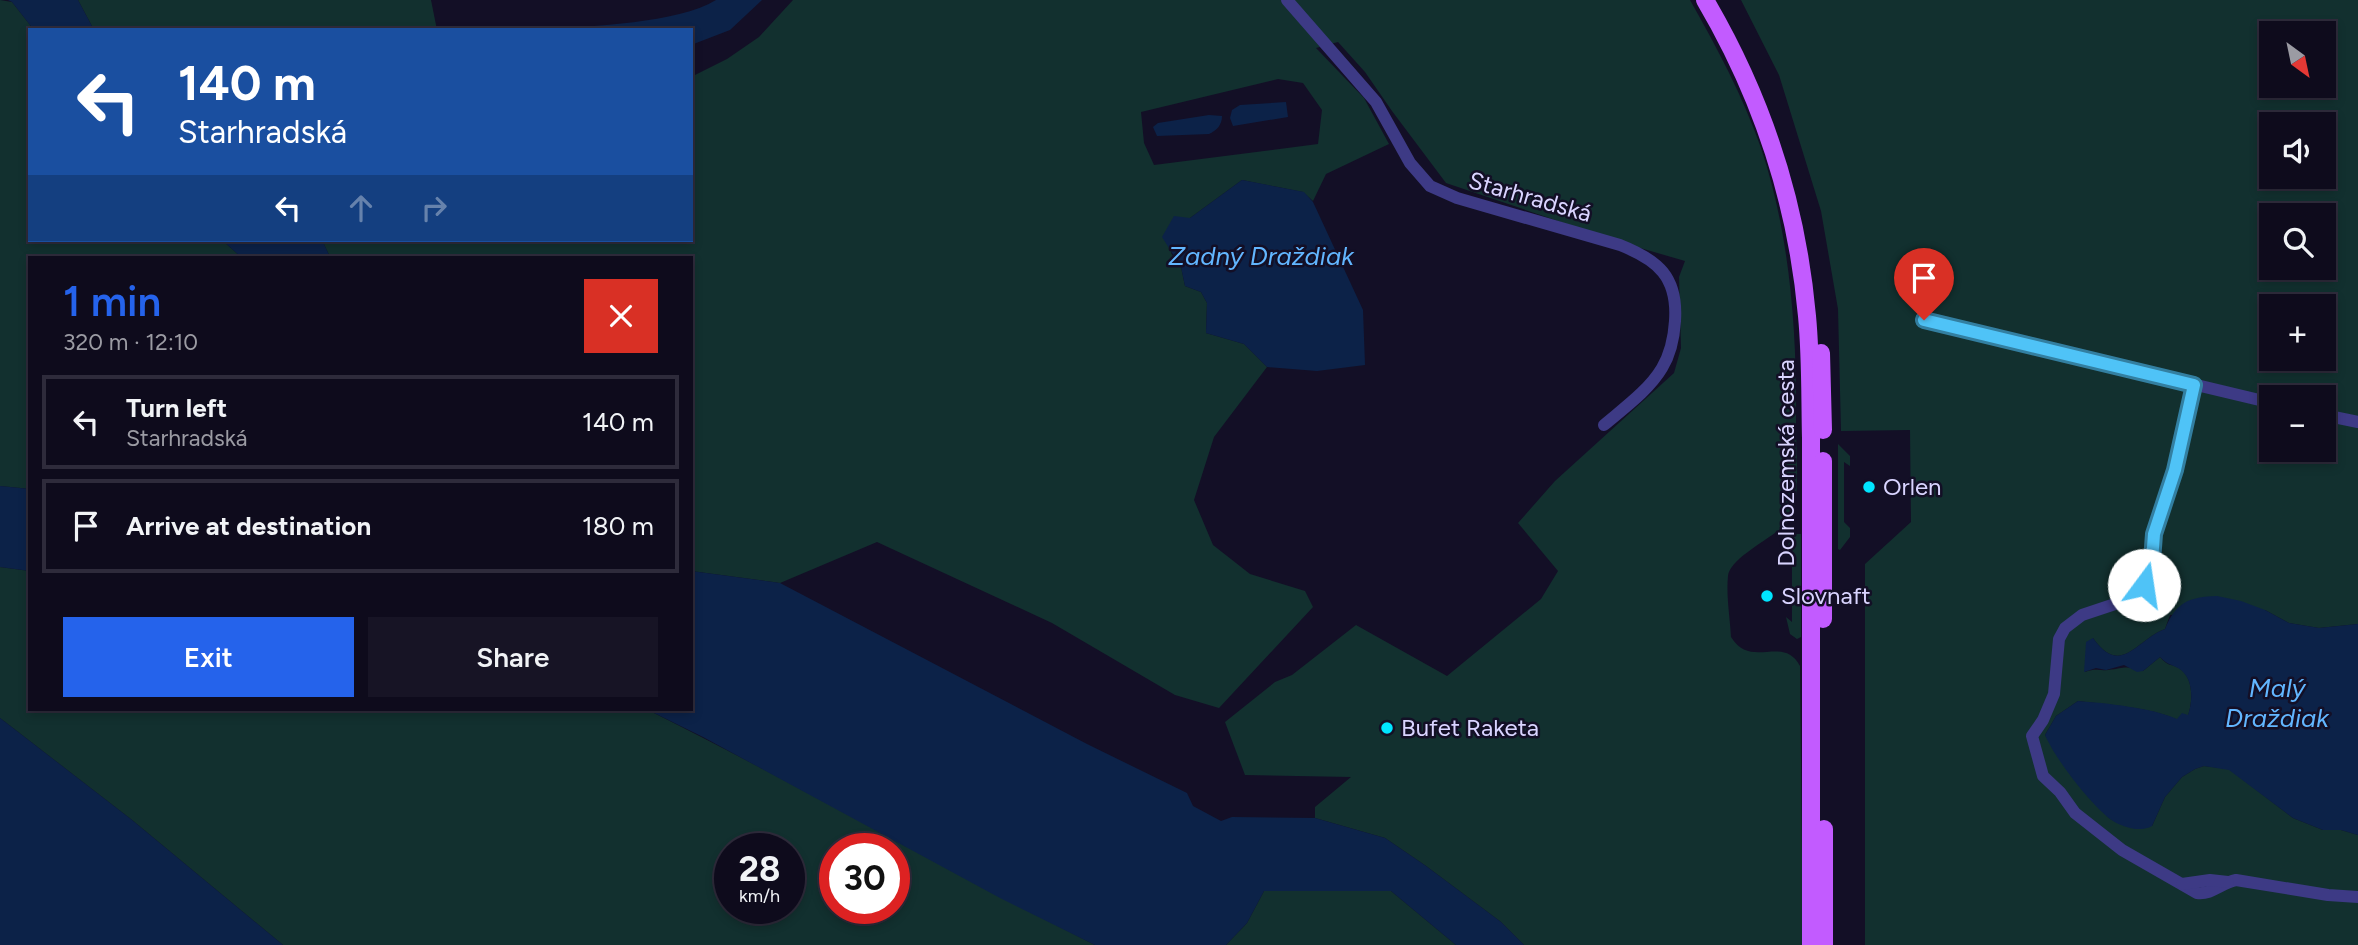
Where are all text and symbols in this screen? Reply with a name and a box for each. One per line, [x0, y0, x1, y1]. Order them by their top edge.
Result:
north arrow [2259, 21, 2336, 98]
map controls [2259, 21, 2336, 462]
text: 140 m [178, 53, 316, 112]
icon: left [63, 56, 154, 147]
button: sound [2259, 112, 2336, 189]
text: Starhradská [178, 113, 347, 151]
street label: Starhradská [1465, 165, 1595, 228]
icon: left [269, 189, 307, 227]
icon: ahead [342, 189, 380, 227]
icon: right [415, 189, 453, 227]
button: search [2259, 203, 2336, 280]
water label: Zadný Draždiak [1168, 240, 1355, 272]
pin [1894, 248, 1954, 320]
icon: arrive [1905, 259, 1943, 297]
text: 1 min [63, 276, 161, 327]
button: close [584, 279, 658, 353]
button: + [2259, 294, 2336, 371]
text: 320 m · 12:10 [63, 328, 198, 356]
street label: Dolnozemská cesta [1771, 359, 1800, 567]
button: − [2259, 385, 2336, 462]
text: Turn left [126, 392, 227, 424]
icon: left [67, 403, 105, 441]
text: 140 m [582, 406, 654, 438]
text: Starhradská [126, 424, 247, 452]
place label: Orlen [1883, 472, 1942, 501]
marker: Orlen [1861, 479, 1877, 495]
icon: arrive [67, 507, 105, 545]
text: Arrive at destination [126, 510, 371, 542]
text: 180 m [582, 510, 654, 542]
position arrow [2107, 548, 2181, 622]
place label: Slovnaft [1781, 581, 1871, 610]
marker: Slovnaft [1759, 588, 1775, 604]
button: Exit [63, 617, 354, 697]
button: Share [368, 617, 658, 697]
water label: Malý Draždiak [2225, 672, 2330, 734]
place label: Bufet Raketa [1401, 713, 1539, 742]
marker: Bufet Raketa [1379, 720, 1395, 736]
speed limit sign: 30 [819, 833, 910, 924]
text: 28 [739, 848, 780, 890]
text: km/h [739, 885, 780, 907]

